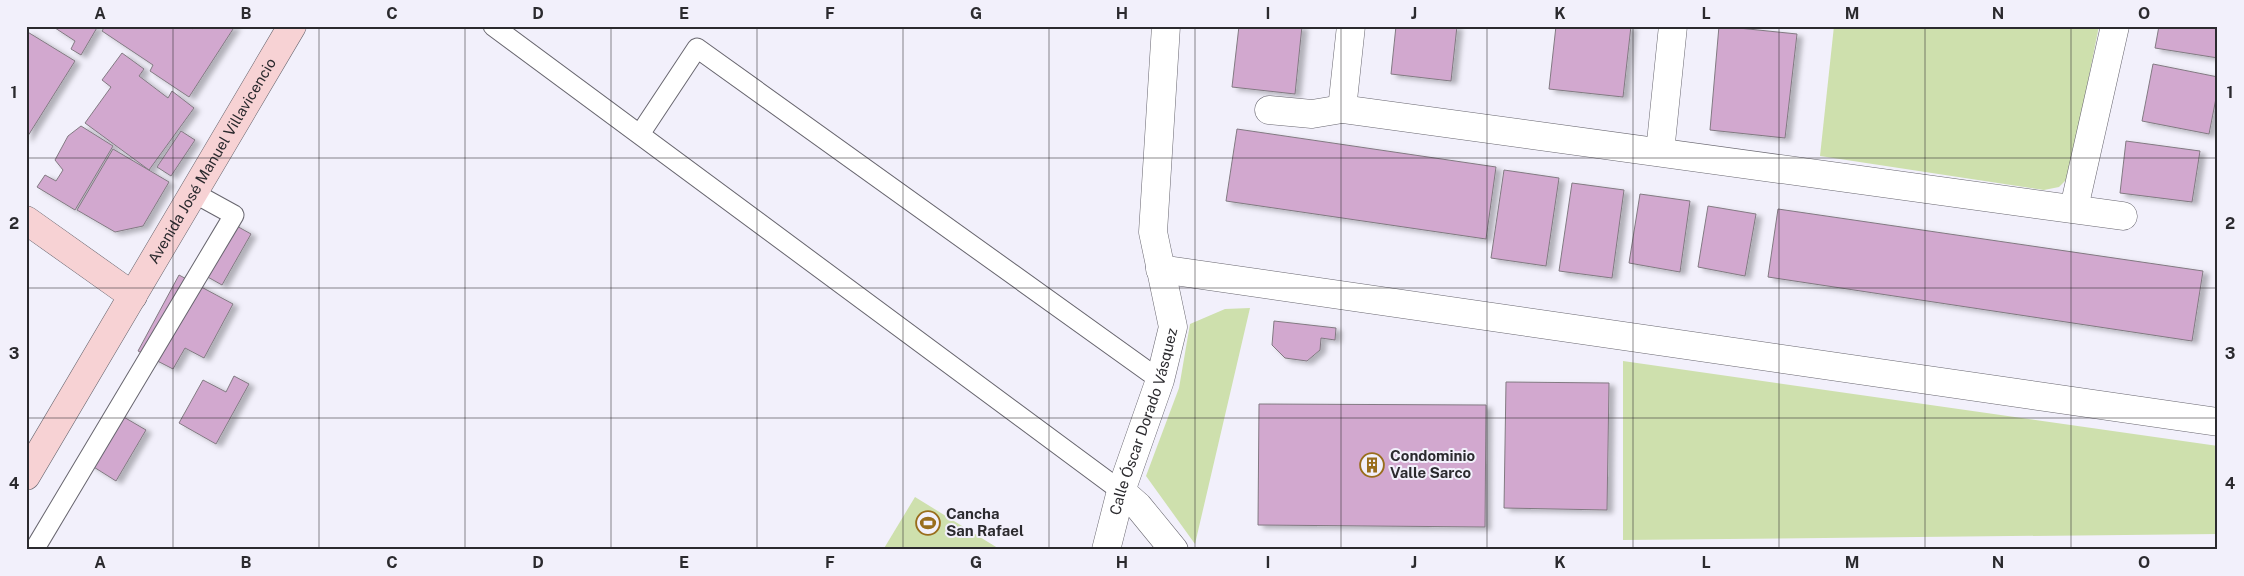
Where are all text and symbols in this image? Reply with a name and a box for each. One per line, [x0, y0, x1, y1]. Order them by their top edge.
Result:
text: A [94, 4, 106, 23]
text: B [241, 4, 252, 23]
text: C [386, 4, 398, 23]
text: D [532, 4, 544, 23]
text: E [679, 4, 689, 23]
text: F [825, 4, 835, 23]
text: G [970, 4, 982, 23]
text: H [1116, 4, 1128, 23]
text: I [1266, 4, 1270, 23]
text: J [1411, 4, 1417, 23]
text: K [1554, 4, 1566, 23]
text: L [1701, 4, 1711, 23]
text: M [1845, 4, 1859, 23]
text: N [1992, 4, 2004, 23]
text: O [2138, 4, 2150, 23]
street label: Avenida José Manuel Villavicencio [145, 55, 279, 266]
text: 1 [11, 83, 17, 102]
text: 1 [2227, 83, 2233, 102]
text: 2 [9, 214, 19, 233]
text: 2 [2225, 214, 2235, 233]
street label: Calle Óscar Dorado Vásquez [1106, 326, 1180, 517]
text: 3 [9, 344, 19, 363]
text: 3 [2225, 344, 2235, 363]
place label: Condominio Valle Sarco [1390, 447, 1475, 481]
building icon: Condominio Valle Sarco [1359, 452, 1385, 478]
text: 4 [9, 474, 20, 493]
text: 4 [2225, 474, 2236, 493]
place label: Cancha San Rafael [946, 505, 1024, 539]
sports icon: Cancha San Rafael [915, 510, 941, 536]
text: A [94, 553, 106, 572]
text: B [241, 553, 252, 572]
text: C [386, 553, 398, 572]
text: D [532, 553, 544, 572]
text: E [679, 553, 689, 572]
text: F [825, 553, 835, 572]
text: G [970, 553, 982, 572]
text: H [1116, 553, 1128, 572]
text: I [1266, 553, 1270, 572]
text: J [1411, 553, 1417, 572]
text: K [1554, 553, 1566, 572]
text: L [1701, 553, 1711, 572]
text: M [1845, 553, 1859, 572]
text: N [1992, 553, 2004, 572]
text: O [2138, 553, 2150, 572]

